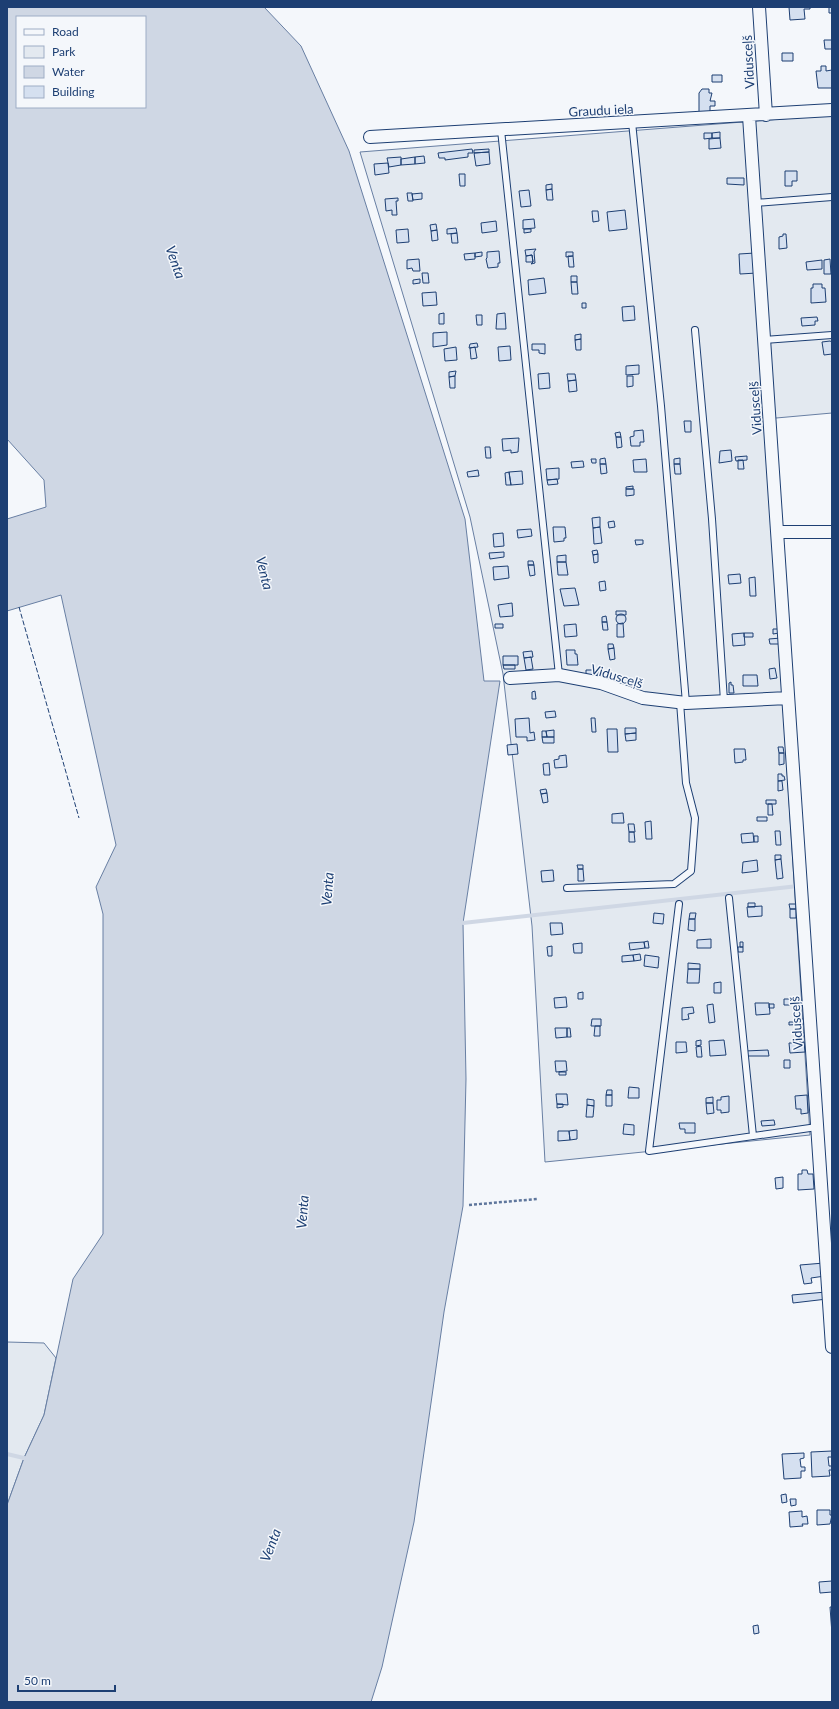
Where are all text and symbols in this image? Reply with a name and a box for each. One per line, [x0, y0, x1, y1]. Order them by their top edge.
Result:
legend [16, 16, 146, 108]
text: Road [52, 24, 79, 39]
street label: Vidusceļš [739, 34, 757, 89]
text: Park [52, 44, 76, 59]
text: Water [52, 64, 85, 79]
text: Building [52, 84, 95, 99]
street label: Graudu iela [568, 100, 634, 120]
water label: Venta [162, 243, 190, 281]
street label: Vidusceļš [745, 380, 765, 435]
water label: Venta [253, 555, 277, 591]
street label: Vidusceļš [589, 660, 645, 692]
water label: Venta [317, 872, 337, 906]
street label: Vidusceļš [786, 995, 806, 1050]
water label: Venta [292, 1195, 312, 1229]
water label: Venta [256, 1526, 284, 1564]
scale bar [18, 1667, 115, 1693]
text: 50 m [24, 1673, 51, 1688]

